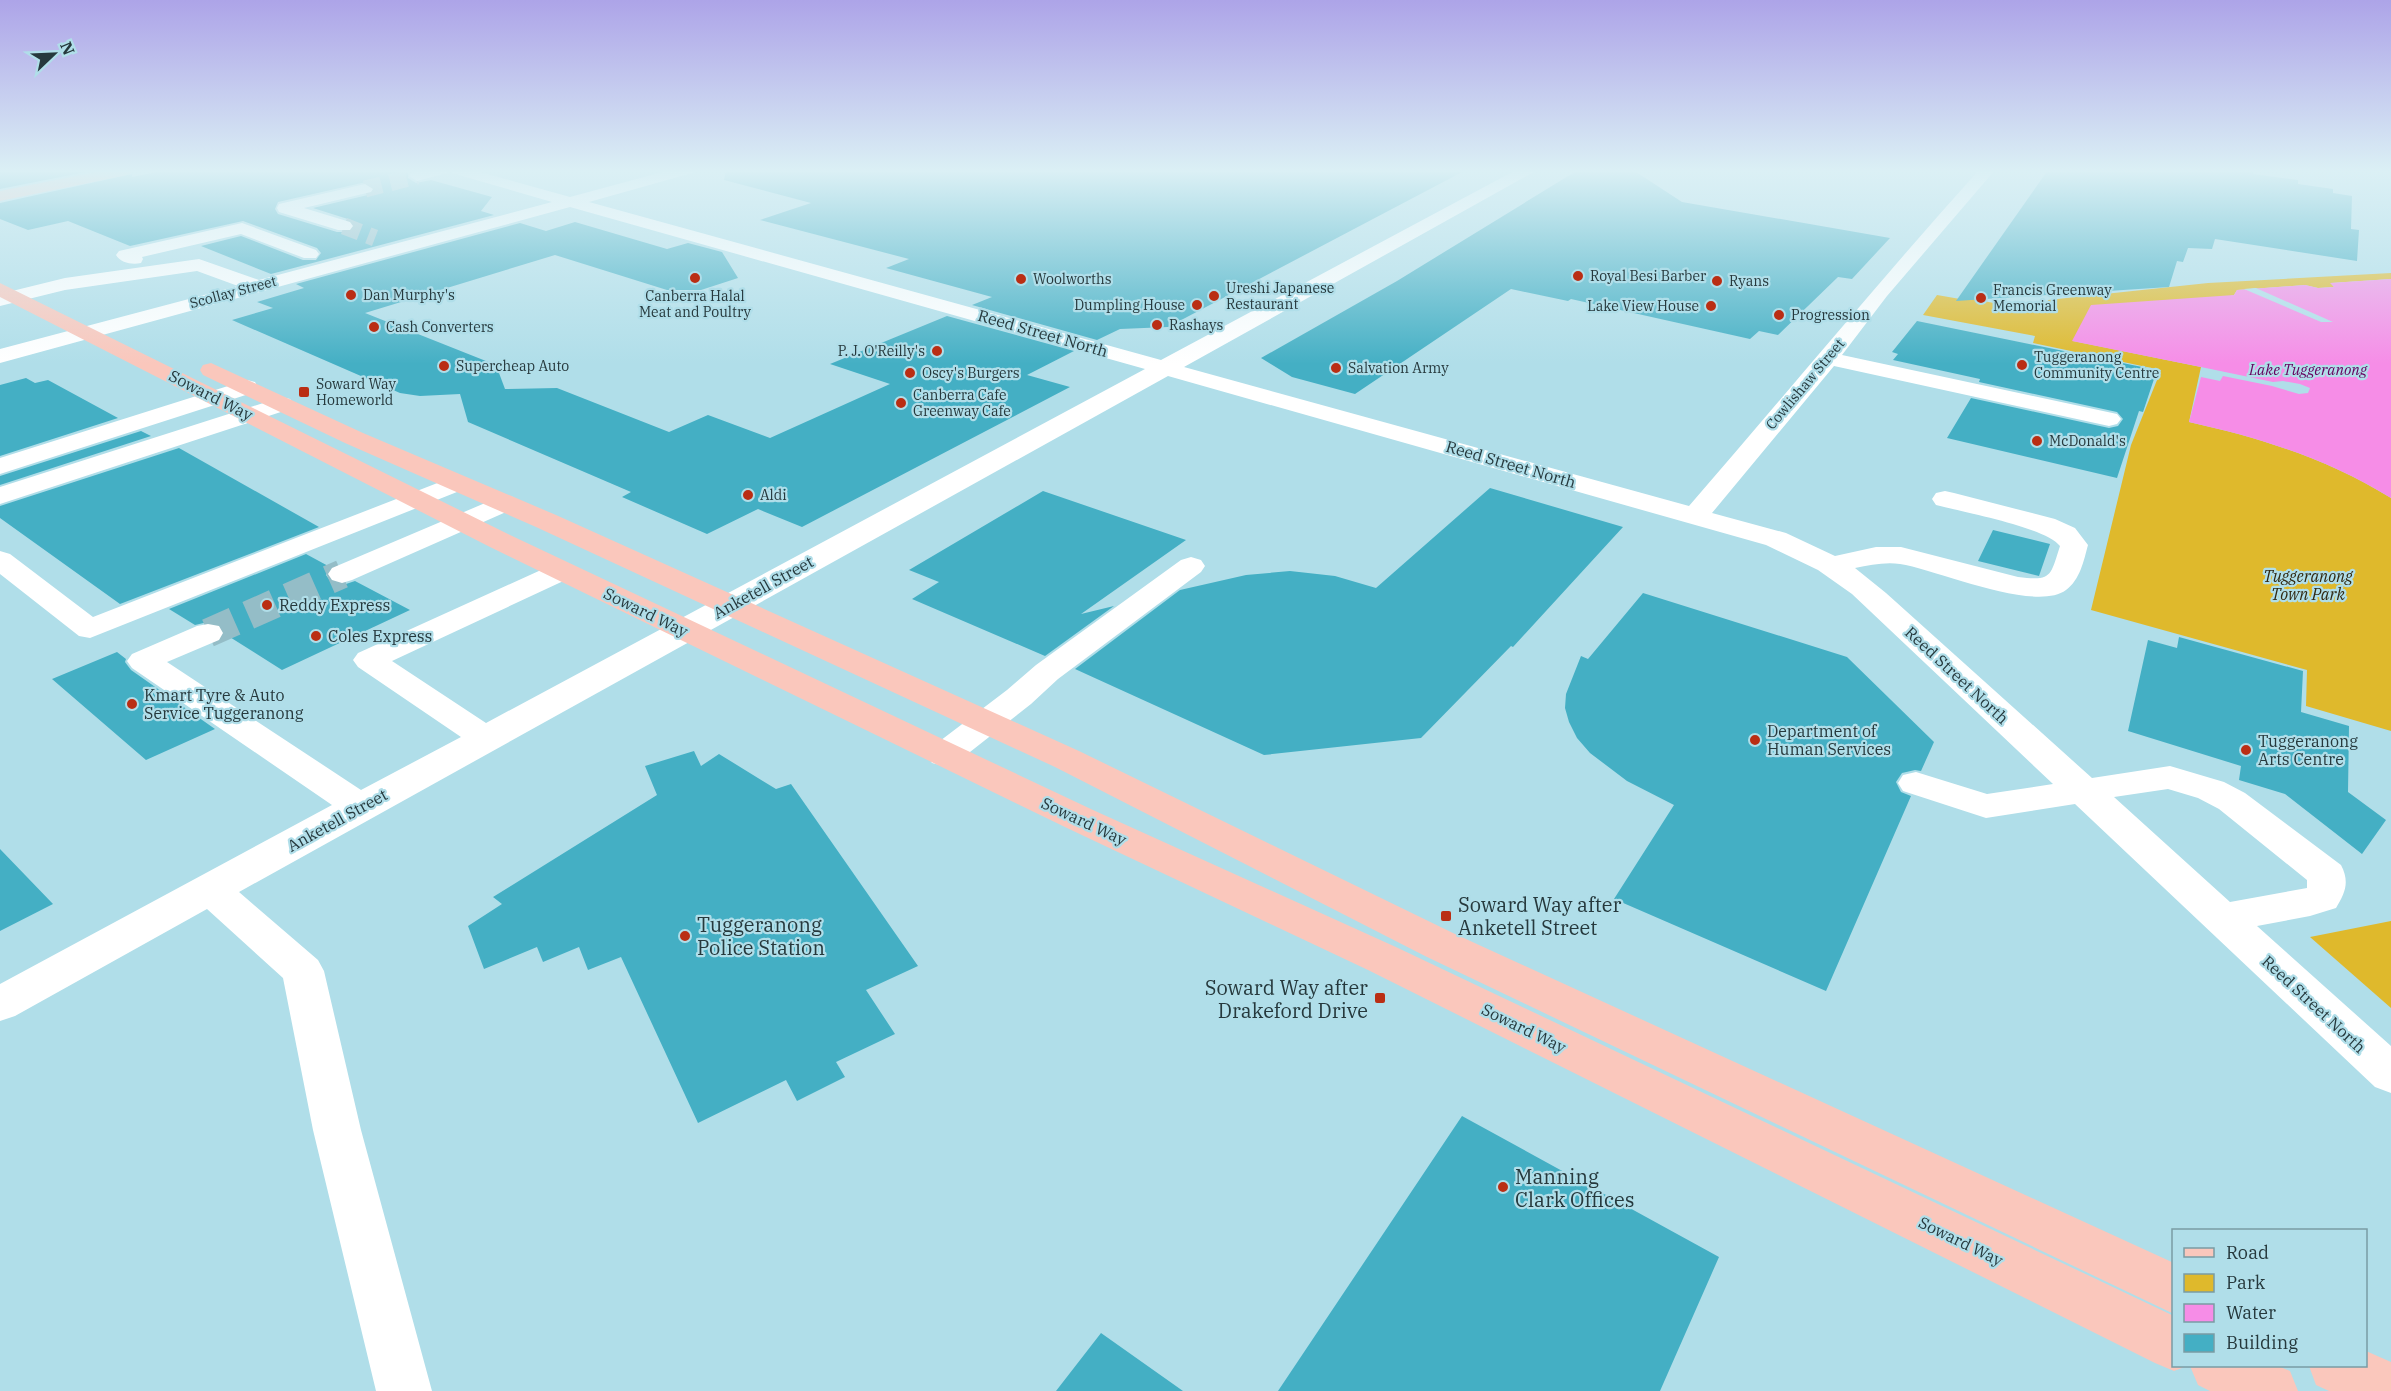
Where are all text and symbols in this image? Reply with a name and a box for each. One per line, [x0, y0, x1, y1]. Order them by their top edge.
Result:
north arrow [24, 24, 84, 84]
text: N [56, 38, 79, 58]
place label: Royal Besi Barber [1590, 267, 1707, 285]
marker: Royal Besi Barber [1571, 269, 1585, 283]
place label: Woolworths [1033, 270, 1112, 288]
marker: Canberra Halal Meat and Poultry [688, 271, 702, 285]
street label: Scollay Street [188, 272, 278, 312]
marker: Woolworths [1014, 272, 1028, 286]
place label: Ryans [1729, 272, 1769, 290]
marker: Ryans [1710, 274, 1724, 288]
place label: Ureshi Japanese Restaurant [1226, 279, 1334, 313]
place label: Francis Greenway Memorial [1993, 281, 2112, 315]
place label: Dan Murphy's [363, 286, 455, 304]
place label: Canberra Halal Meat and Poultry [639, 287, 752, 321]
marker: Dan Murphy's [344, 288, 358, 302]
marker: Ureshi Japanese Restaurant [1207, 289, 1221, 303]
marker: Francis Greenway Memorial [1974, 291, 1988, 305]
place label: Dumpling House [1074, 296, 1185, 314]
place label: Lake View House [1587, 297, 1699, 315]
marker: Dumpling House [1190, 298, 1204, 312]
marker: Lake View House [1704, 299, 1718, 313]
street label: Reed Street North [976, 305, 1110, 361]
place label: Progression [1791, 306, 1870, 324]
marker: Progression [1772, 308, 1786, 322]
place label: Rashays [1169, 316, 1223, 334]
place label: Cash Converters [386, 318, 494, 336]
marker: Rashays [1150, 318, 1164, 332]
marker: Cash Converters [367, 320, 381, 334]
street label: Cowlishaw Street [1762, 335, 1848, 433]
place label: P. J. O'Reilly's [838, 342, 925, 360]
marker: P. J. O'Reilly's [930, 344, 944, 358]
place label: Tuggeranong Community Centre [2034, 348, 2159, 382]
place label: Supercheap Auto [456, 357, 569, 375]
marker: Tuggeranong Community Centre [2015, 358, 2029, 372]
marker: Supercheap Auto [437, 359, 451, 373]
place label: Salvation Army [1348, 359, 1449, 377]
water label: Lake Tuggeranong [2248, 360, 2368, 379]
marker: Salvation Army [1329, 361, 1343, 375]
place label: Oscy's Burgers [922, 364, 1020, 382]
street label: Soward Way [166, 365, 257, 425]
marker: Oscy's Burgers [903, 366, 917, 380]
place label: Soward Way Homeworld [316, 375, 397, 409]
marker: Soward Way Homeworld [297, 385, 311, 399]
place label: Canberra Cafe Greenway Cafe [913, 386, 1011, 420]
marker: Canberra Cafe Greenway Cafe [894, 396, 908, 410]
place label: McDonald's [2049, 432, 2126, 450]
marker: McDonald's [2030, 434, 2044, 448]
street label: Reed Street North [1444, 436, 1578, 492]
place label: Aldi [760, 486, 787, 504]
marker: Aldi [741, 488, 755, 502]
street label: Anketell Street [709, 551, 817, 623]
park label: Tuggeranong Town Park [2263, 566, 2353, 604]
street label: Soward Way [600, 583, 692, 641]
place label: Reddy Express [279, 595, 390, 615]
marker: Reddy Express [260, 598, 274, 612]
street label: Reed Street North [1901, 622, 2013, 728]
place label: Coles Express [328, 626, 432, 646]
marker: Coles Express [309, 629, 323, 643]
place label: Kmart Tyre & Auto Service Tuggeranong [144, 685, 304, 723]
marker: Kmart Tyre & Auto Service Tuggeranong [125, 697, 139, 711]
place label: Department of Human Services [1767, 721, 1891, 759]
place label: Tuggeranong Arts Centre [2258, 731, 2358, 769]
marker: Department of Human Services [1748, 733, 1762, 747]
marker: Tuggeranong Arts Centre [2239, 743, 2253, 757]
street label: Anketell Street [283, 784, 391, 856]
street label: Soward Way [1038, 793, 1130, 850]
place label: Soward Way after Anketell Street [1458, 891, 1621, 941]
marker: Soward Way after Anketell Street [1439, 909, 1453, 923]
place label: Tuggeranong Police Station [697, 911, 825, 961]
marker: Tuggeranong Police Station [678, 929, 692, 943]
street label: Reed Street North [2258, 951, 2370, 1057]
place label: Soward Way after Drakeford Drive [1205, 974, 1368, 1024]
marker: Soward Way after Drakeford Drive [1373, 991, 1387, 1005]
street label: Soward Way [1478, 999, 1570, 1057]
place label: Manning Clark Offices [1515, 1163, 1635, 1213]
marker: Manning Clark Offices [1496, 1180, 1510, 1194]
street label: Soward Way [1915, 1212, 2007, 1270]
legend [2172, 1229, 2367, 1367]
text: Road [2226, 1241, 2269, 1264]
text: Park [2226, 1271, 2266, 1294]
text: Water [2226, 1301, 2276, 1324]
text: Building [2226, 1331, 2298, 1354]

